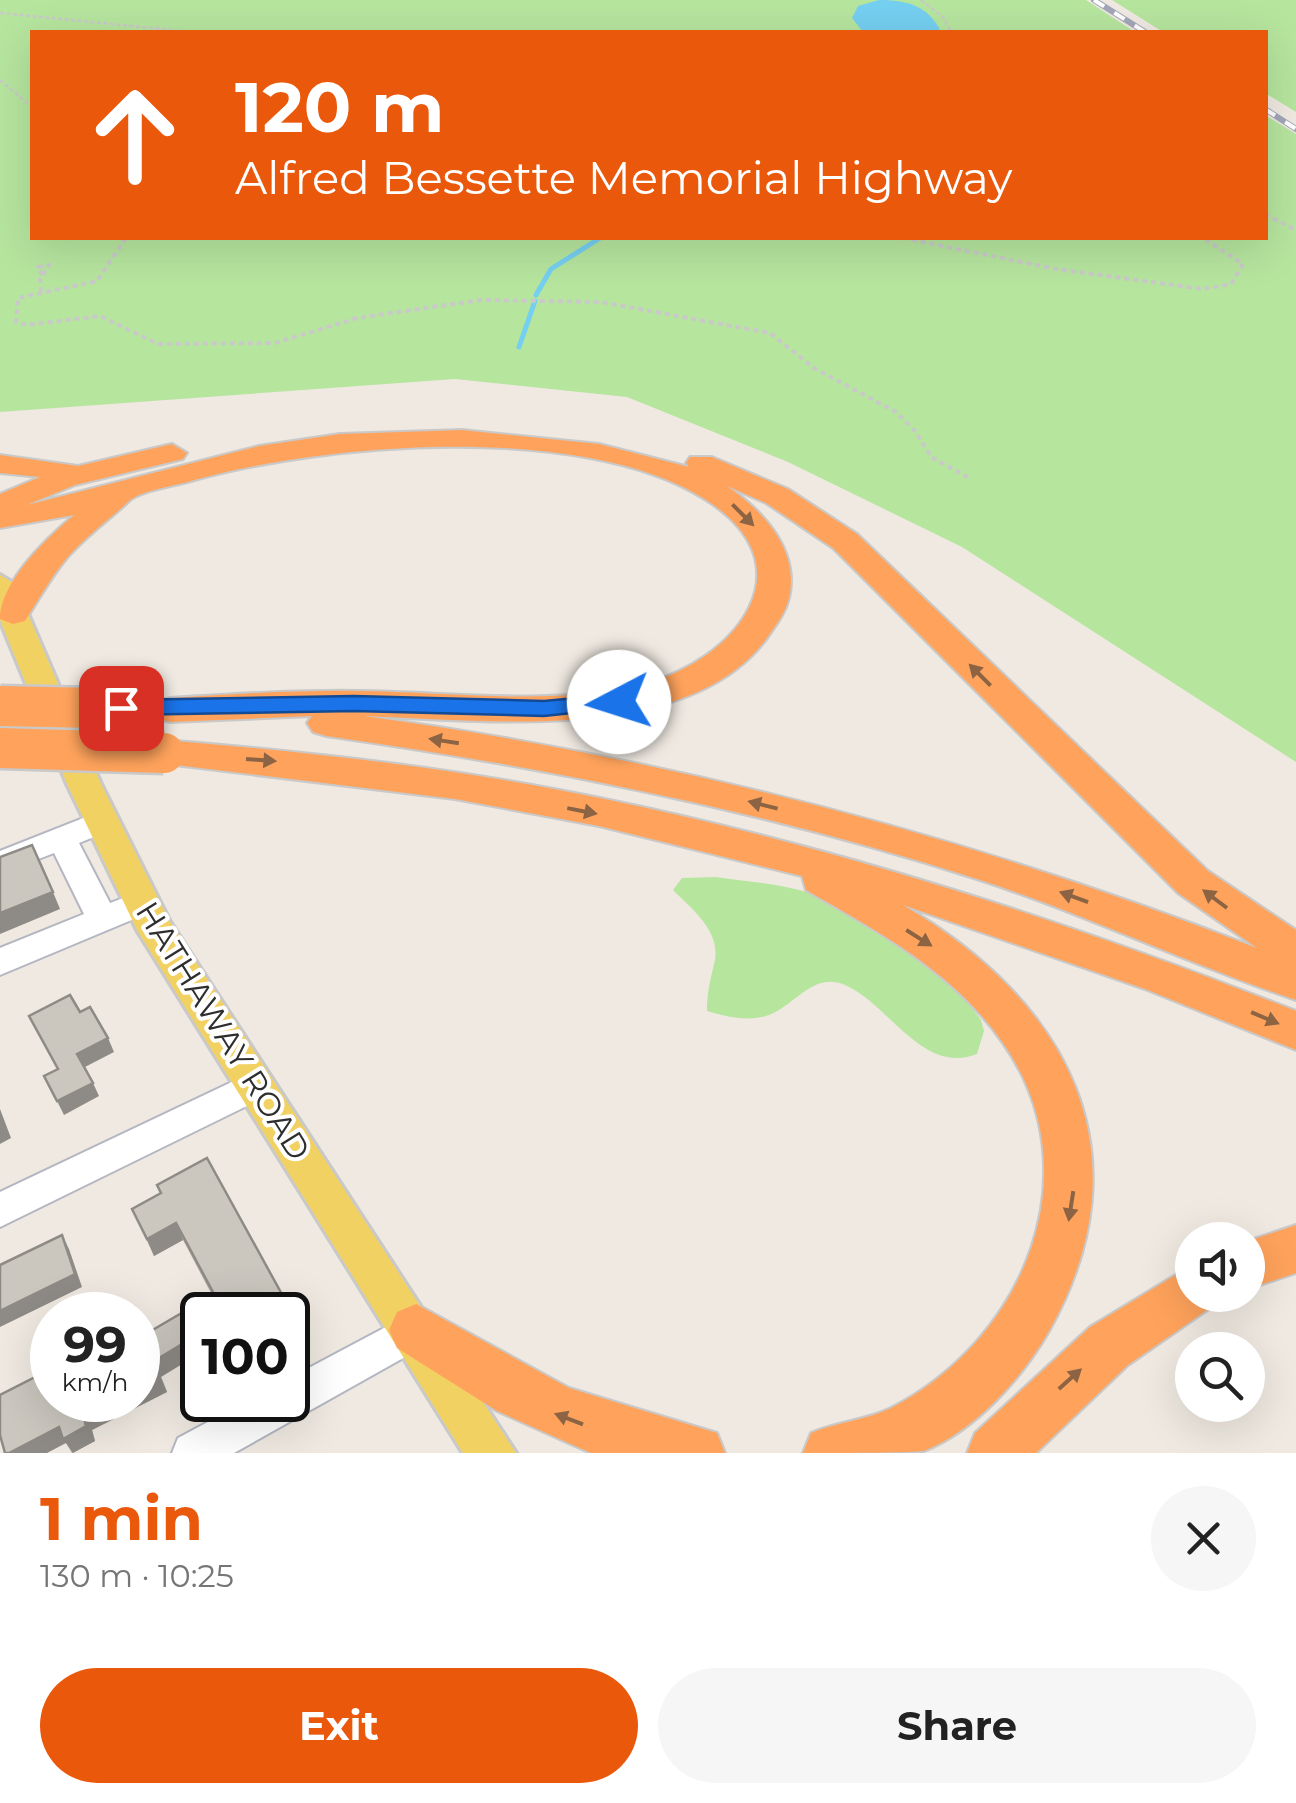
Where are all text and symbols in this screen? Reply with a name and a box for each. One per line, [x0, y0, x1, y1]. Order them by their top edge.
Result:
text: 120 m [235, 64, 445, 150]
icon: ahead [70, 70, 200, 200]
text: Alfred Bessette Memorial Highway [235, 150, 1012, 205]
one-way arrow [730, 502, 754, 526]
position arrow [567, 650, 671, 754]
one-way arrow [969, 664, 993, 687]
pin [79, 666, 164, 751]
icon: arrive [94, 681, 149, 736]
one-way arrow [428, 732, 460, 748]
one-way arrow [245, 752, 277, 768]
one-way arrow [747, 797, 778, 812]
one-way arrow [566, 804, 597, 820]
one-way arrow [1059, 888, 1089, 903]
one-way arrow [1202, 890, 1228, 910]
street label: HATHAWAY ROAD [128, 894, 319, 1167]
one-way arrow [906, 929, 933, 947]
one-way arrow [1250, 1011, 1280, 1027]
one-way arrow [1062, 1190, 1078, 1222]
map controls [1175, 1222, 1265, 1422]
button: sound [1175, 1222, 1265, 1312]
speed limit sign: 100 [180, 1292, 310, 1422]
text: 99 [63, 1314, 127, 1375]
button: search [1175, 1332, 1265, 1422]
text: km/h [62, 1367, 128, 1397]
one-way arrow [1057, 1369, 1082, 1391]
one-way arrow [554, 1411, 584, 1426]
text: 1 min [40, 1482, 203, 1555]
button: close [1151, 1486, 1256, 1591]
text: 130 m · 10:25 [40, 1556, 234, 1595]
button: Exit [40, 1668, 638, 1783]
button: Share [658, 1668, 1256, 1783]

